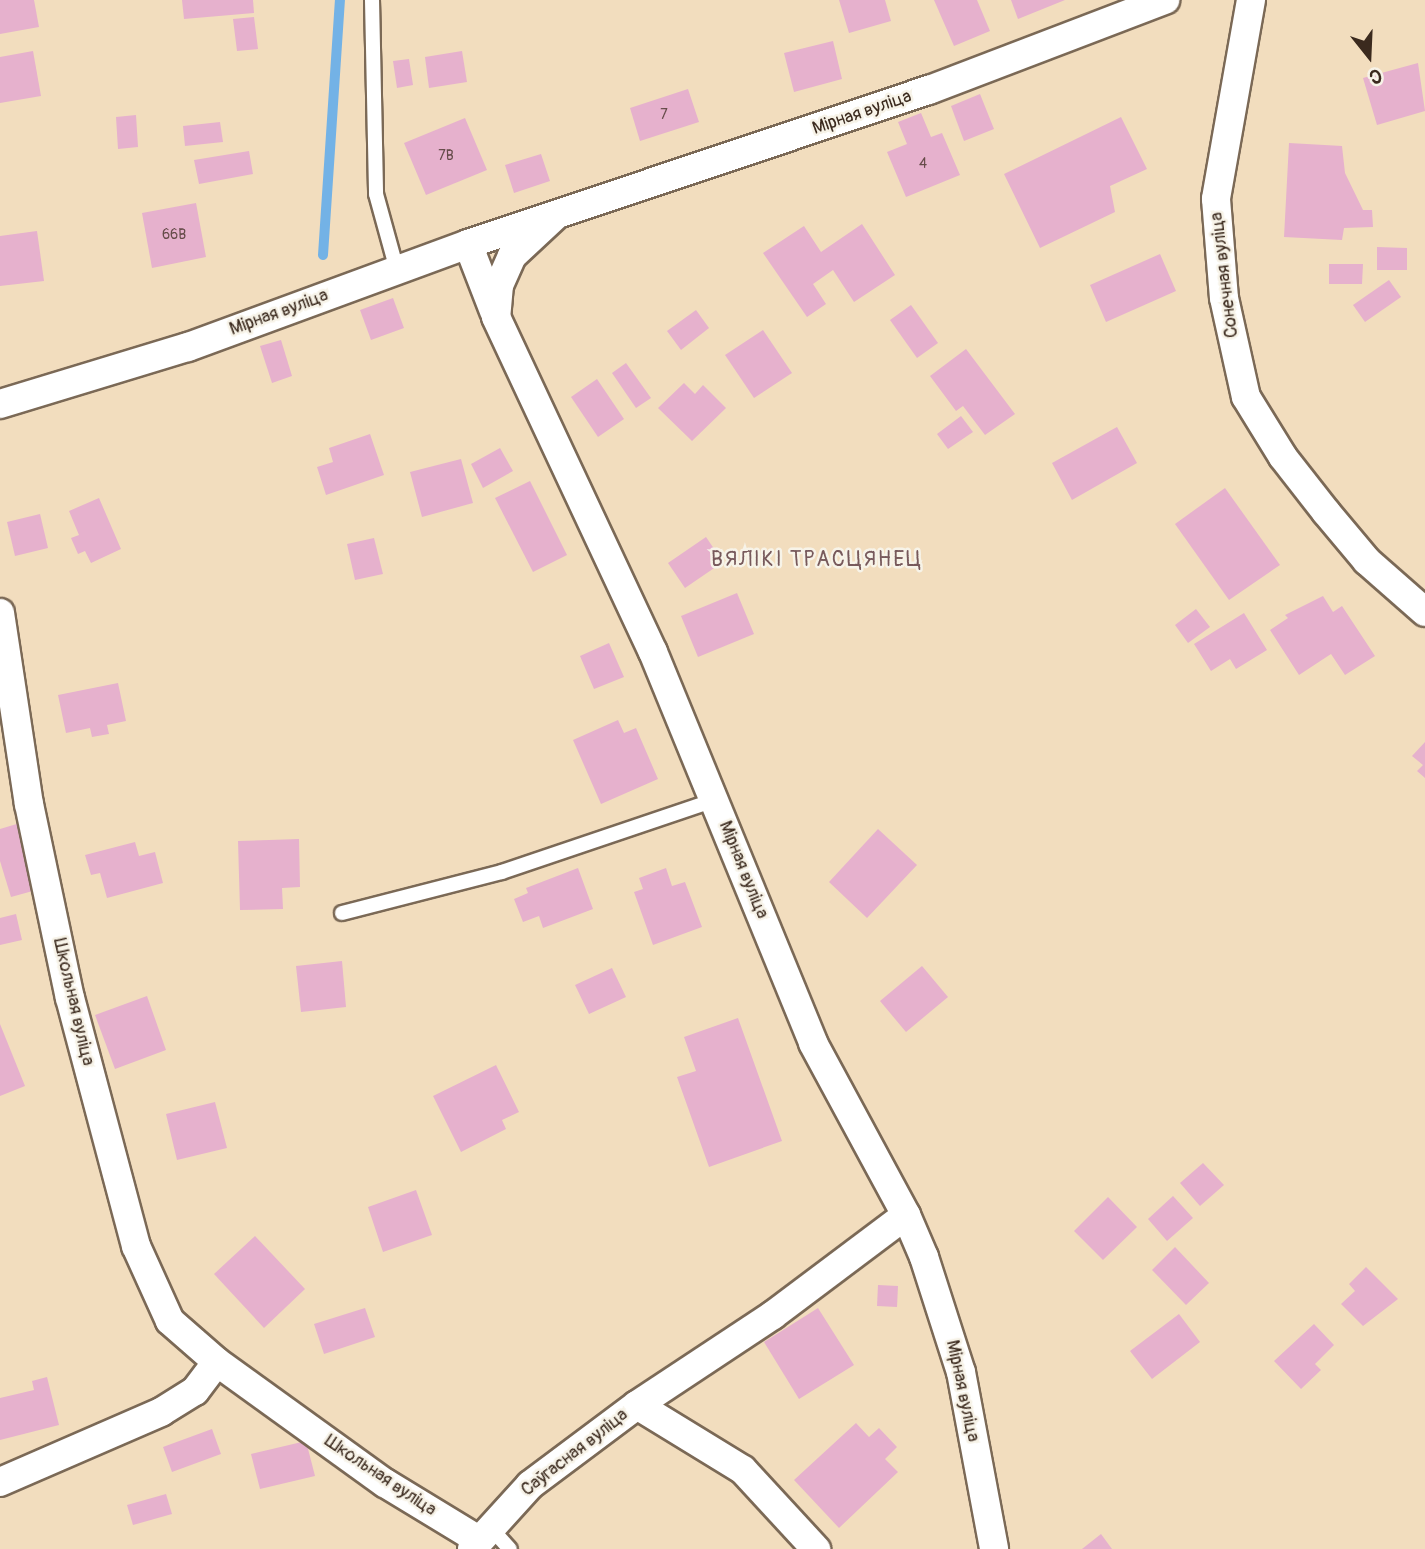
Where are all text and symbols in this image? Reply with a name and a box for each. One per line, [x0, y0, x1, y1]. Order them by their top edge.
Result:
north arrow [1334, 21, 1404, 91]
text: С [1366, 63, 1385, 89]
street label: Мірная вуліца [810, 86, 914, 140]
house number: 7 [660, 107, 668, 123]
house number: 7В [438, 148, 454, 164]
house number: 4 [919, 156, 927, 172]
street label: Сонечная вуліца [1207, 211, 1243, 339]
house number: 66В [162, 227, 186, 243]
street label: Мірная вуліца [227, 285, 331, 341]
district label: ВЯЛІКІ ТРАСЦЯНЕЦ [713, 547, 921, 573]
street label: Мірная вуліца [714, 818, 772, 922]
street label: Школьная вуліца [48, 936, 98, 1068]
street label: Мірная вуліца [941, 1338, 983, 1444]
street label: Саўгасная вуліца [517, 1405, 633, 1501]
street label: Школьная вуліца [320, 1431, 440, 1521]

